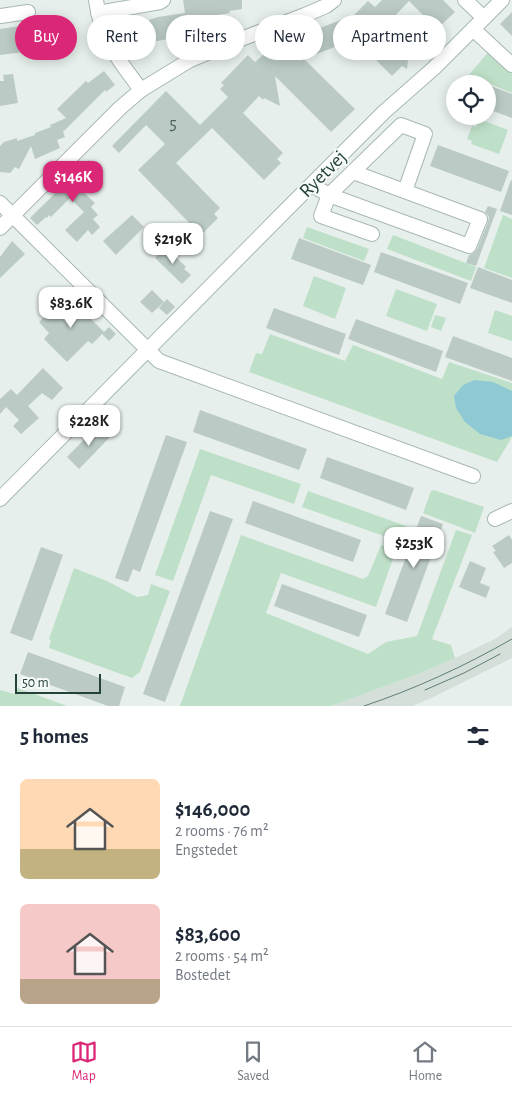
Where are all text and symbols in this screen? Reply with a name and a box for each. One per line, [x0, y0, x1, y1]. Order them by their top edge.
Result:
chip: Buy [15, 15, 77, 60]
chip: Rent [87, 15, 156, 60]
chip: Filters [166, 15, 245, 60]
chip: New [255, 15, 323, 60]
chip: Apartment [333, 15, 446, 60]
map controls [446, 75, 496, 125]
button: locate [446, 75, 496, 125]
house number: 5 [169, 115, 177, 133]
street label: Ryetvej [296, 147, 350, 201]
pin: $146K [38, 160, 108, 203]
text: $146K [54, 169, 92, 185]
pin: $219K [138, 222, 208, 265]
text: $219K [154, 231, 192, 247]
pin: $83.6K [30, 286, 112, 329]
text: $83.6K [50, 295, 92, 311]
pin: $228K [54, 404, 124, 447]
text: $228K [69, 413, 109, 429]
pin: $253K [379, 526, 449, 569]
text: $253K [395, 535, 433, 551]
scale bar [15, 671, 101, 694]
text: 50 m [22, 676, 49, 690]
icon: filters [464, 722, 492, 750]
text: 5 homes [20, 726, 89, 747]
icon: home [60, 799, 120, 859]
text: $146,000 [175, 799, 250, 820]
text: 2 rooms · 76 m² [175, 823, 269, 839]
text: Engstedet [175, 842, 238, 858]
icon: home [60, 924, 120, 984]
text: $83,600 [175, 924, 241, 945]
text: 2 rooms · 54 m² [175, 948, 269, 964]
text: Bostedet [175, 967, 230, 983]
tab: Map [70, 1038, 98, 1085]
tab: Saved [237, 1038, 269, 1085]
tab: Home [409, 1038, 442, 1085]

